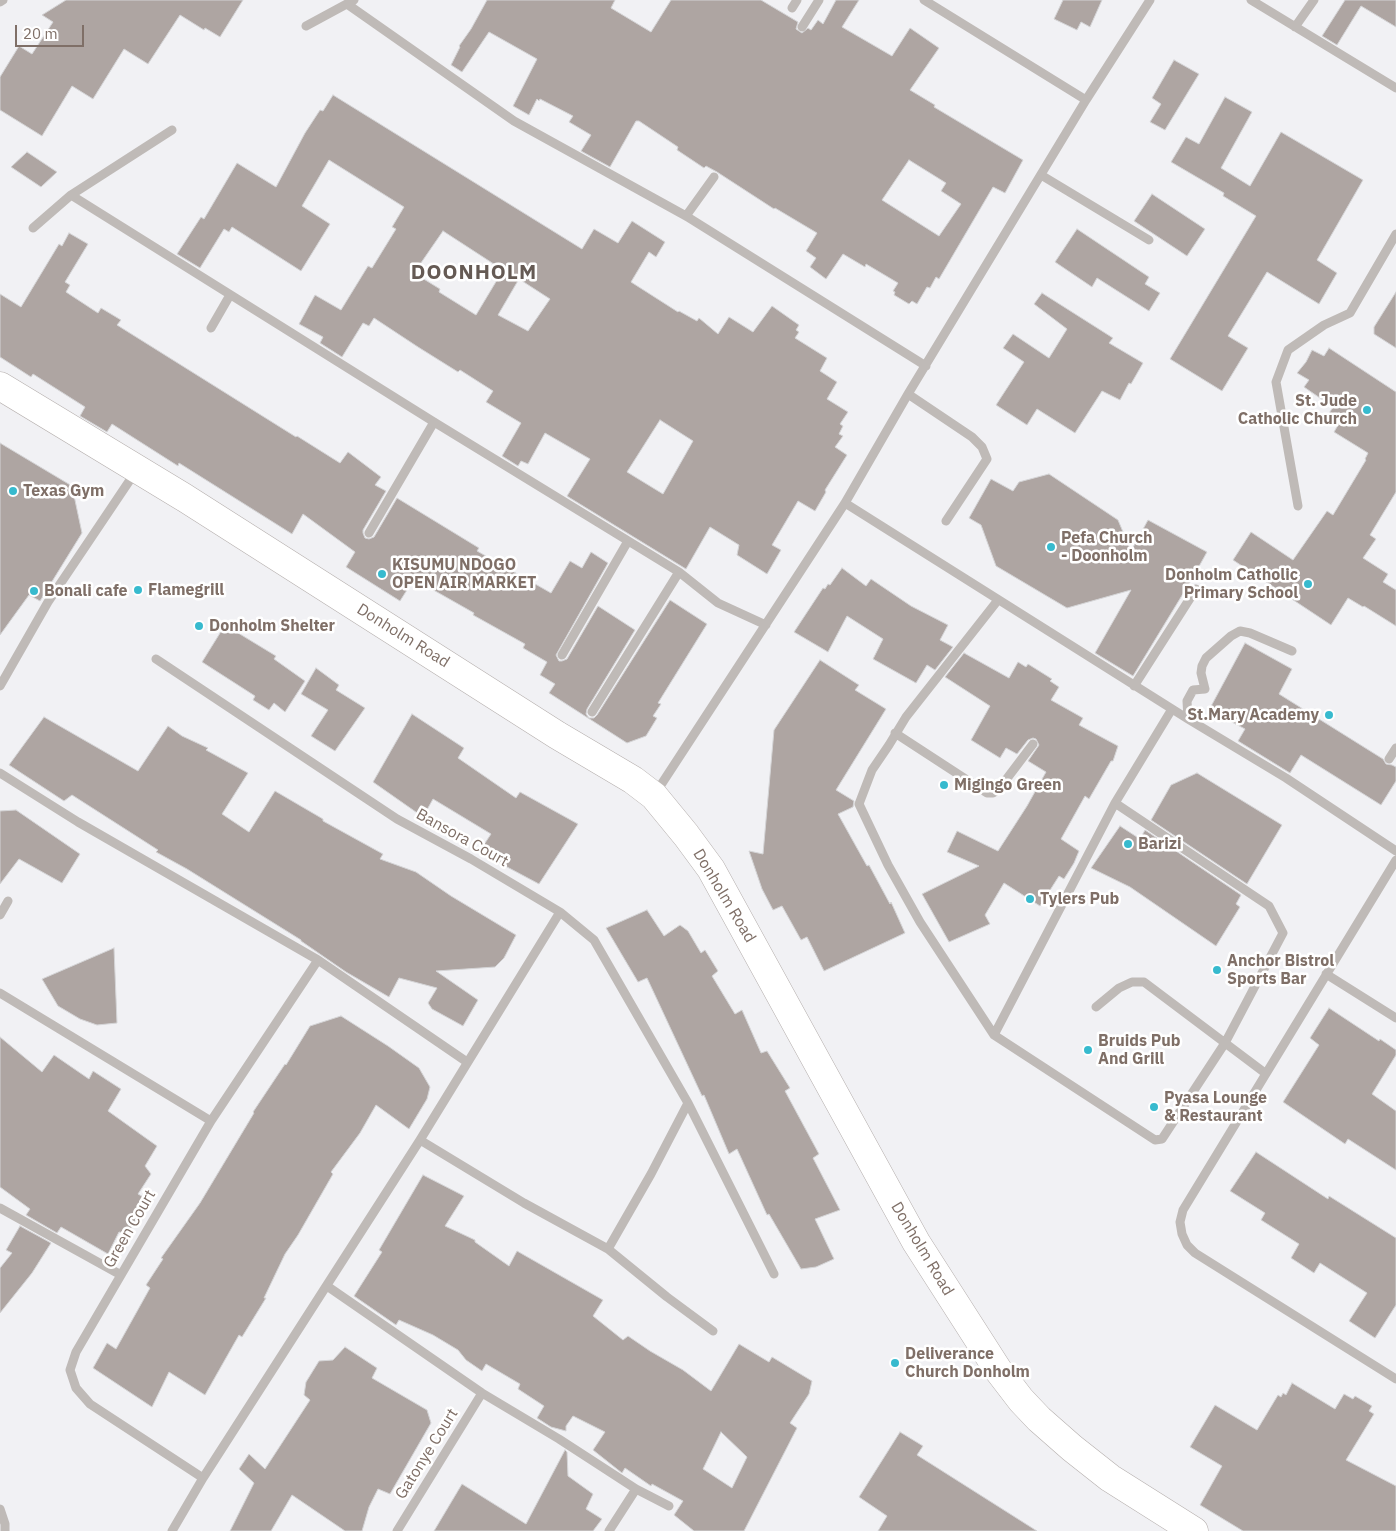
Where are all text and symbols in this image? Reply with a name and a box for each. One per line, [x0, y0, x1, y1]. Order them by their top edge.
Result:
scale bar [18, 15, 86, 47]
text: 20 m [23, 24, 58, 43]
district label: DOONHOLM [410, 260, 538, 286]
place label: St. Jude Catholic Church [1238, 391, 1357, 429]
marker: St. Jude Catholic Church [1361, 404, 1373, 416]
place label: Texas Gym [23, 481, 104, 501]
marker: Texas Gym [7, 485, 19, 497]
place label: Pefa Church - Doonholm [1061, 528, 1153, 566]
marker: Pefa Church - Doonholm [1045, 541, 1057, 553]
place label: KISUMU NDOGO OPEN AIR MARKET [392, 555, 536, 593]
place label: Donholm Catholic Primary School [1165, 565, 1298, 603]
marker: KISUMU NDOGO OPEN AIR MARKET [376, 568, 388, 580]
marker: Donholm Catholic Primary School [1302, 578, 1314, 590]
place label: Flamegrill [148, 580, 224, 600]
place label: Bonali cafe [44, 581, 128, 601]
marker: Flamegrill [132, 584, 144, 596]
marker: Bonali cafe [28, 585, 40, 597]
street label: Donholm Road [353, 600, 453, 672]
place label: Donholm Shelter [209, 616, 335, 636]
marker: Donholm Shelter [193, 620, 205, 632]
place label: St.Mary Academy [1187, 705, 1319, 725]
marker: St.Mary Academy [1323, 709, 1335, 721]
place label: Migingo Green [954, 775, 1062, 795]
marker: Migingo Green [938, 779, 950, 791]
street label: Bansora Court [413, 805, 511, 871]
place label: Barizi [1138, 834, 1182, 854]
marker: Barizi [1122, 838, 1134, 850]
street label: Donholm Road [689, 846, 759, 946]
place label: Tylers Pub [1040, 889, 1119, 909]
marker: Tylers Pub [1024, 893, 1036, 905]
place label: Anchor Bistrol Sports Bar [1227, 951, 1334, 989]
marker: Anchor Bistrol Sports Bar [1211, 964, 1223, 976]
place label: Bruids Pub And Grill [1098, 1031, 1181, 1069]
marker: Bruids Pub And Grill [1082, 1044, 1094, 1056]
place label: Pyasa Lounge & Restaurant [1164, 1088, 1267, 1126]
marker: Pyasa Lounge & Restaurant [1148, 1101, 1160, 1113]
street label: Green Court [100, 1187, 160, 1271]
street label: Donholm Road [887, 1199, 957, 1299]
place label: Deliverance Church Donholm [905, 1344, 1030, 1382]
marker: Deliverance Church Donholm [889, 1357, 901, 1369]
street label: Gatonye Court [392, 1405, 462, 1503]

